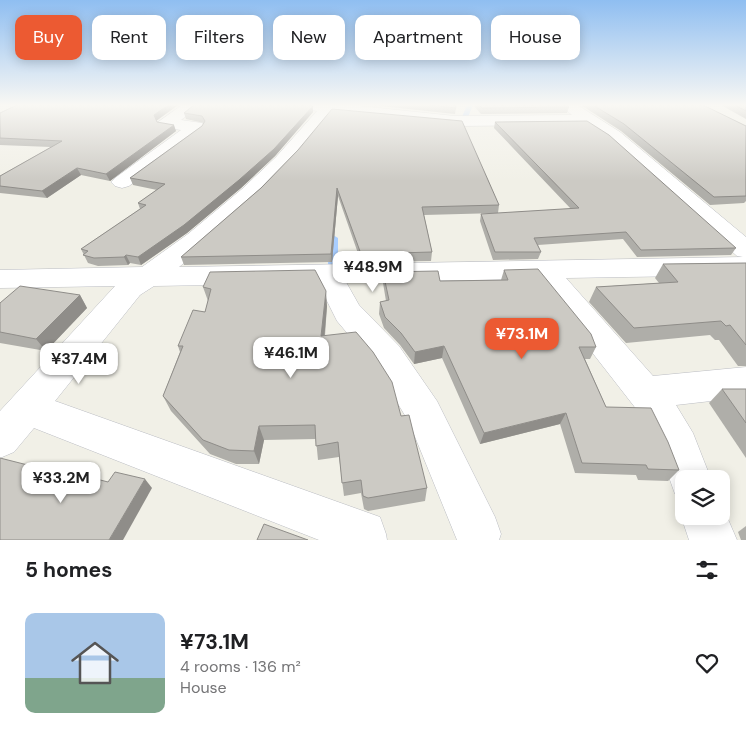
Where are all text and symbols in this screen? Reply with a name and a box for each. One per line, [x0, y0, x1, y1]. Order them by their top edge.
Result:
chip: Buy [15, 15, 82, 60]
chip: Rent [92, 15, 166, 60]
chip: Filters [176, 15, 263, 60]
chip: New [273, 15, 345, 60]
chip: Apartment [355, 15, 481, 60]
chip: House [491, 15, 580, 60]
pin: ¥48.9M [332, 250, 414, 293]
text: ¥48.9M [344, 256, 402, 277]
pin: ¥73.1M [481, 318, 563, 360]
text: ¥73.1M [496, 323, 548, 344]
pin: ¥46.1M [250, 336, 332, 379]
pin: ¥37.4M [38, 342, 120, 385]
text: ¥46.1M [264, 342, 318, 363]
text: ¥37.4M [51, 348, 107, 369]
pin: ¥33.2M [20, 462, 102, 504]
text: ¥33.2M [32, 467, 90, 488]
map controls [675, 470, 730, 525]
button: layers [675, 470, 730, 525]
text: 5 homes [25, 556, 112, 584]
icon: filters [693, 556, 721, 584]
text: ¥73.1M [180, 628, 249, 656]
icon: home [65, 633, 125, 693]
icon: heart [693, 649, 721, 677]
text: 4 rooms · 136 m² [180, 656, 301, 677]
text: House [180, 677, 227, 698]

